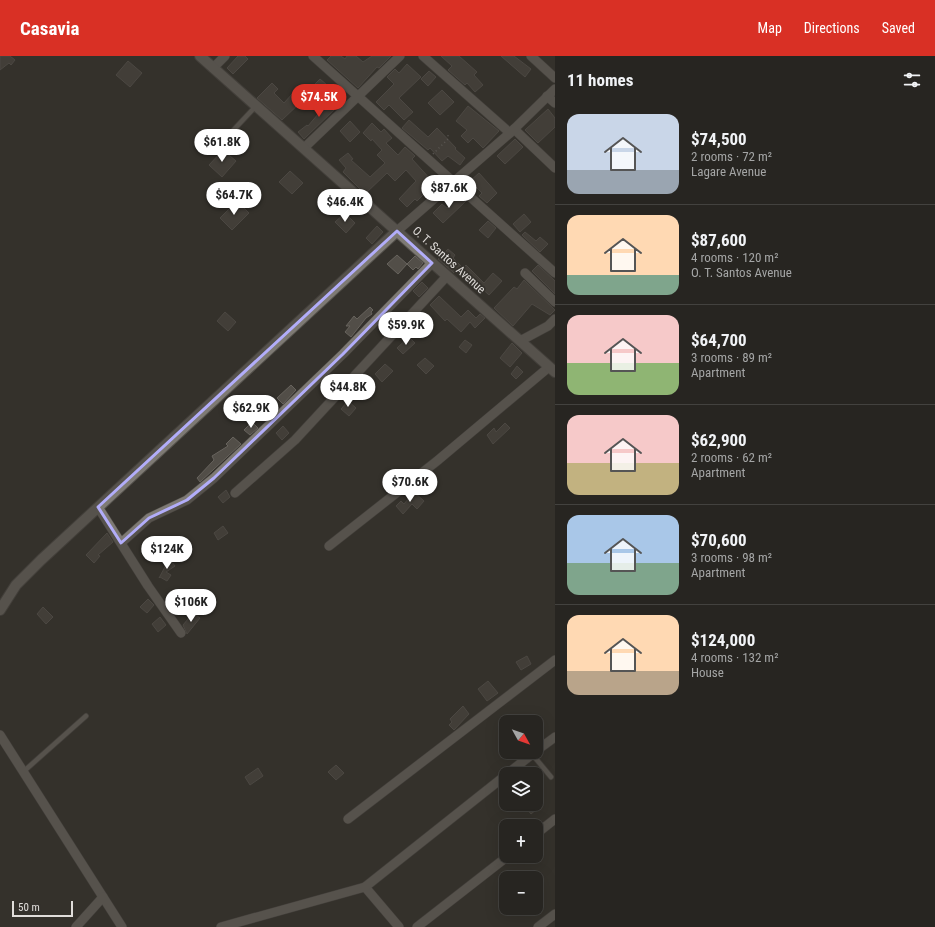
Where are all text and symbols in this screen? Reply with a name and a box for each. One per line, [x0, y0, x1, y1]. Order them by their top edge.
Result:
text: Casavia [20, 17, 80, 40]
text: Map [758, 20, 782, 36]
text: Directions [804, 20, 860, 36]
text: Saved [882, 20, 915, 36]
icon: filters [901, 69, 923, 91]
text: 11 homes [567, 70, 633, 90]
pin: $74.5K [286, 84, 352, 118]
text: $74.5K [300, 89, 338, 104]
pin: $61.8K [189, 129, 255, 163]
text: $74,500 [691, 129, 747, 149]
icon: home [599, 130, 647, 178]
text: $61.8K [203, 134, 241, 149]
text: 2 rooms · 72 m² [691, 149, 772, 164]
text: Lagare Avenue [691, 164, 766, 179]
pin: $87.6K [416, 175, 482, 209]
text: $87.6K [430, 180, 468, 195]
pin: $64.7K [201, 182, 267, 216]
text: $64.7K [215, 187, 253, 202]
pin: $46.4K [312, 189, 378, 223]
text: $46.4K [326, 194, 364, 209]
street label: O. T. Santos Avenue [410, 224, 489, 297]
text: $87,600 [691, 230, 747, 250]
icon: home [599, 231, 647, 279]
text: 4 rooms · 120 m² [691, 250, 778, 265]
text: O. T. Santos Avenue [691, 265, 792, 280]
pin: $59.9K [373, 312, 439, 346]
text: $59.9K [387, 317, 425, 332]
text: $64,700 [691, 330, 747, 350]
icon: home [599, 331, 647, 379]
text: 3 rooms · 89 m² [691, 350, 772, 365]
text: Apartment [691, 365, 745, 380]
pin: $44.8K [315, 374, 381, 408]
text: $44.8K [329, 379, 367, 394]
pin: $62.9K [218, 395, 284, 429]
text: $62.9K [232, 400, 270, 415]
text: $62,900 [691, 430, 747, 450]
icon: home [599, 431, 647, 479]
text: 2 rooms · 62 m² [691, 450, 772, 465]
text: Apartment [691, 465, 745, 480]
pin: $70.6K [377, 469, 443, 503]
text: $70.6K [391, 474, 429, 489]
text: $70,600 [691, 530, 747, 550]
icon: home [599, 531, 647, 579]
pin: $124K [139, 536, 195, 570]
text: $124K [150, 541, 184, 556]
text: 3 rooms · 98 m² [691, 550, 772, 565]
text: Apartment [691, 565, 745, 580]
pin: $106K [163, 589, 219, 623]
text: $106K [174, 594, 208, 609]
text: $124,000 [691, 630, 755, 650]
icon: home [599, 631, 647, 679]
text: 4 rooms · 132 m² [691, 650, 778, 665]
text: House [691, 665, 724, 680]
north arrow [499, 715, 543, 759]
map controls [499, 715, 543, 915]
button: layers [499, 767, 543, 811]
button: + [499, 819, 543, 863]
button: − [499, 871, 543, 915]
scale bar [12, 899, 73, 918]
text: 50 m [18, 901, 40, 914]

